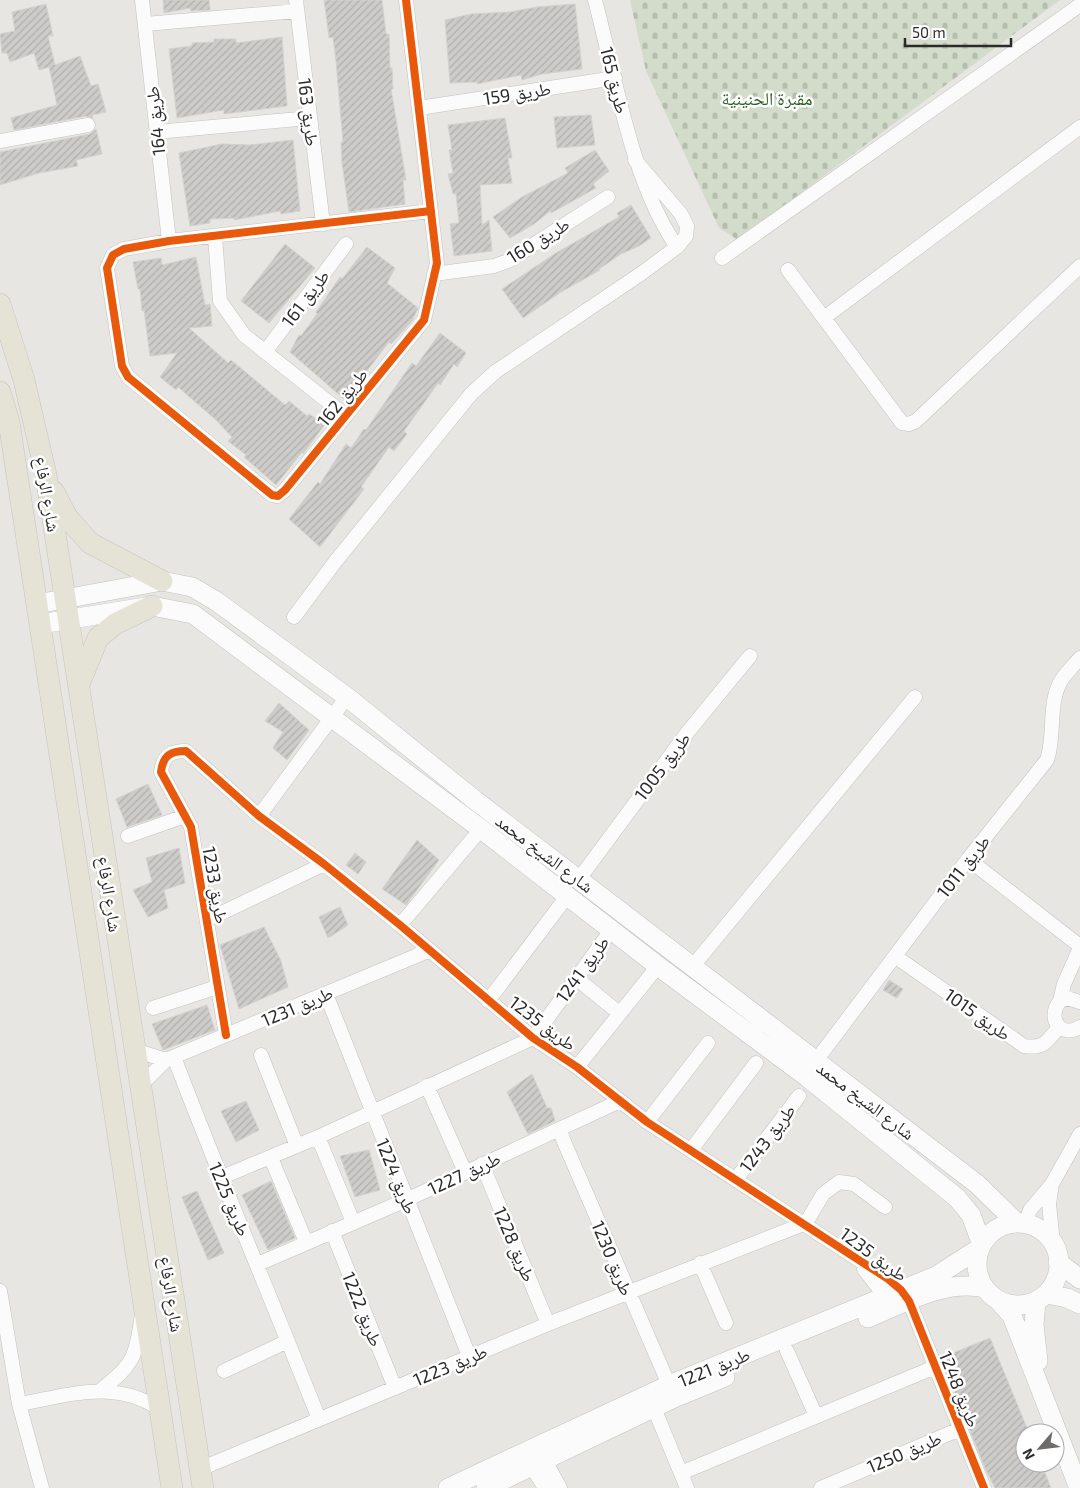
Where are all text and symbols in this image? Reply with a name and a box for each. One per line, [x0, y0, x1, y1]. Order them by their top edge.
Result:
scale bar [905, 15, 1011, 47]
text: 50 m [912, 23, 946, 41]
street label: طريق 165 [595, 44, 634, 116]
street label: طريق 163 [293, 77, 324, 147]
street label: طريق 159 [482, 77, 552, 110]
street label: طريق 164 [140, 85, 171, 157]
park label: مقبرة الحنينية [722, 87, 812, 110]
street label: طريق 160 [503, 212, 574, 269]
street label: طريق 161 [276, 265, 334, 331]
street label: طريق 162 [312, 363, 373, 431]
street label: شارع الرفاع [30, 454, 65, 534]
street label: طريق 1005 [629, 728, 695, 805]
street label: شارع الشيخ محمد [490, 809, 598, 899]
street label: طريق 1011 [932, 830, 995, 902]
street label: طريق 1233 [197, 845, 234, 926]
street label: شارع الرفاع [92, 854, 127, 934]
street label: طريق 1241 [551, 932, 614, 1007]
street label: طريق 1231 [258, 981, 336, 1032]
street label: طريق 1015 [940, 983, 1015, 1046]
street label: طريق 1235 [505, 991, 581, 1056]
street label: شارع الشيخ محمد [811, 1056, 919, 1146]
street label: طريق 1243 [734, 1100, 800, 1177]
street label: طريق 1224 [371, 1135, 422, 1217]
street label: طريق 1227 [424, 1147, 504, 1200]
street label: طريق 1225 [204, 1159, 255, 1240]
street label: طريق 1228 [488, 1203, 541, 1285]
street label: طريق 1230 [587, 1217, 639, 1299]
street label: طريق 1235 [835, 1222, 912, 1287]
street label: شارع الرفاع [154, 1254, 189, 1334]
street label: طريق 1222 [337, 1269, 388, 1350]
street label: طريق 1223 [410, 1340, 491, 1391]
street label: طريق 1221 [675, 1343, 753, 1392]
street label: طريق 1248 [934, 1348, 985, 1431]
north arrow [1015, 1423, 1065, 1473]
street label: طريق 1250 [863, 1426, 945, 1478]
text: N [1018, 1446, 1038, 1463]

